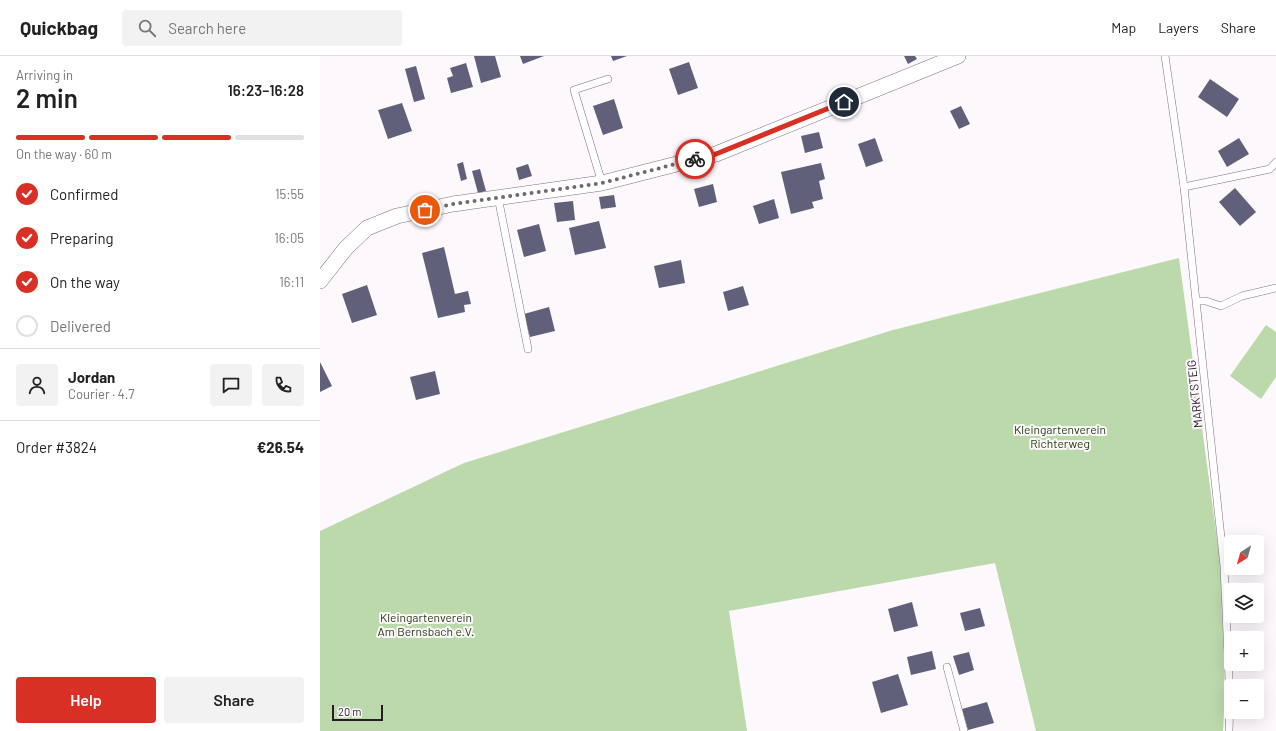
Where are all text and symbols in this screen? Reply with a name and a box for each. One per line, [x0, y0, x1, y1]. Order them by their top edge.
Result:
search box [122, 10, 402, 46]
text: Quickbag [20, 16, 98, 39]
icon: search [136, 17, 158, 39]
text: Search here [168, 19, 246, 37]
text: Map [1111, 19, 1136, 36]
text: Layers [1158, 19, 1199, 36]
text: Share [1221, 19, 1256, 36]
text: Arriving in [16, 67, 73, 83]
text: 16:23–16:28 [228, 81, 304, 99]
text: 2 min [16, 82, 78, 113]
pin [827, 85, 861, 119]
icon: home [833, 91, 855, 113]
courier [675, 139, 715, 179]
text: On the way · 60 m [16, 146, 112, 162]
icon: bike [684, 148, 706, 170]
icon: check [16, 183, 38, 205]
text: Confirmed [50, 185, 118, 203]
text: 15:55 [275, 186, 304, 202]
pin [408, 193, 442, 227]
icon: bag [414, 199, 436, 221]
icon: check [16, 227, 38, 249]
text: Preparing [50, 229, 114, 247]
text: 16:05 [274, 230, 304, 246]
icon: check [16, 271, 38, 293]
text: On the way [50, 273, 120, 291]
text: 16:11 [279, 274, 304, 290]
text: Delivered [50, 317, 111, 335]
street label: MARKTSTEIG [1183, 359, 1205, 429]
button: person [16, 364, 58, 406]
button: chat [210, 364, 252, 406]
button: phone [262, 364, 304, 406]
text: Jordan [68, 368, 115, 386]
text: Courier · 4.7 [68, 386, 135, 402]
park label: Kleingartenverein Richterweg [1014, 422, 1106, 450]
text: Order #3824 [16, 438, 97, 456]
text: €26.54 [257, 438, 304, 456]
north arrow [1224, 535, 1264, 575]
map controls [1224, 535, 1264, 719]
button: layers [1224, 583, 1264, 623]
park label: Kleingartenverein Am Bernsbach e.V. [378, 610, 474, 638]
button: + [1224, 631, 1264, 671]
button: Help [16, 677, 156, 723]
button: Share [164, 677, 304, 723]
button: − [1224, 679, 1264, 719]
scale bar [332, 703, 383, 722]
text: 20 m [338, 705, 361, 718]

